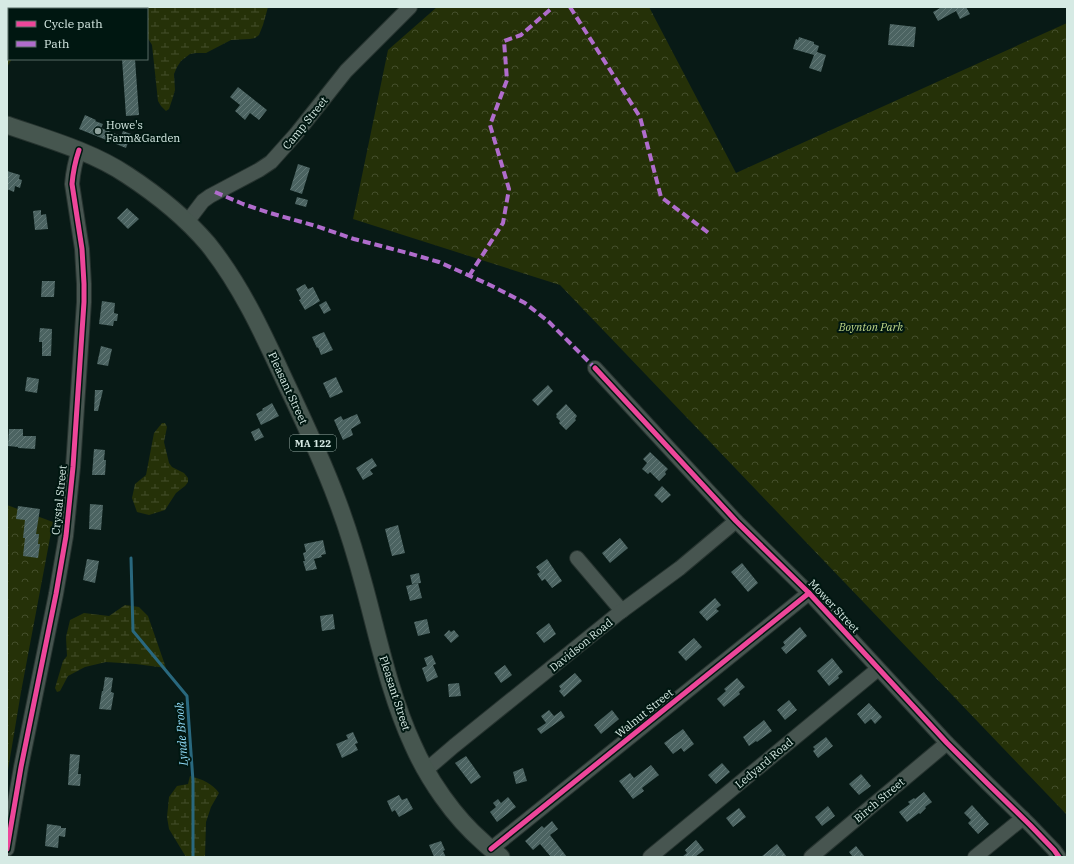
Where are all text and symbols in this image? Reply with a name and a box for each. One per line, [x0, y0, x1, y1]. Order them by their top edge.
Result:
legend [8, 8, 148, 60]
text: Cycle path [44, 16, 103, 31]
text: Path [44, 36, 70, 51]
street label: Camp Street [280, 94, 331, 152]
place label: Howe's Farm&Garden [106, 118, 180, 145]
marker: Howe's Farm&Garden [93, 126, 103, 136]
park label: Boynton Park [838, 320, 903, 334]
street label: Pleasant Street [265, 350, 311, 426]
road number: MA 122 [290, 435, 336, 451]
street label: Crystal Street [48, 464, 70, 535]
street label: Mower Street [806, 576, 863, 636]
street label: Davidson Road [547, 615, 616, 675]
street label: Pleasant Street [376, 654, 414, 732]
street label: Walnut Street [612, 685, 676, 741]
water label: Lynde Brook [171, 701, 191, 767]
street label: Ledyard Road [732, 735, 796, 791]
street label: Birch Street [851, 775, 907, 825]

